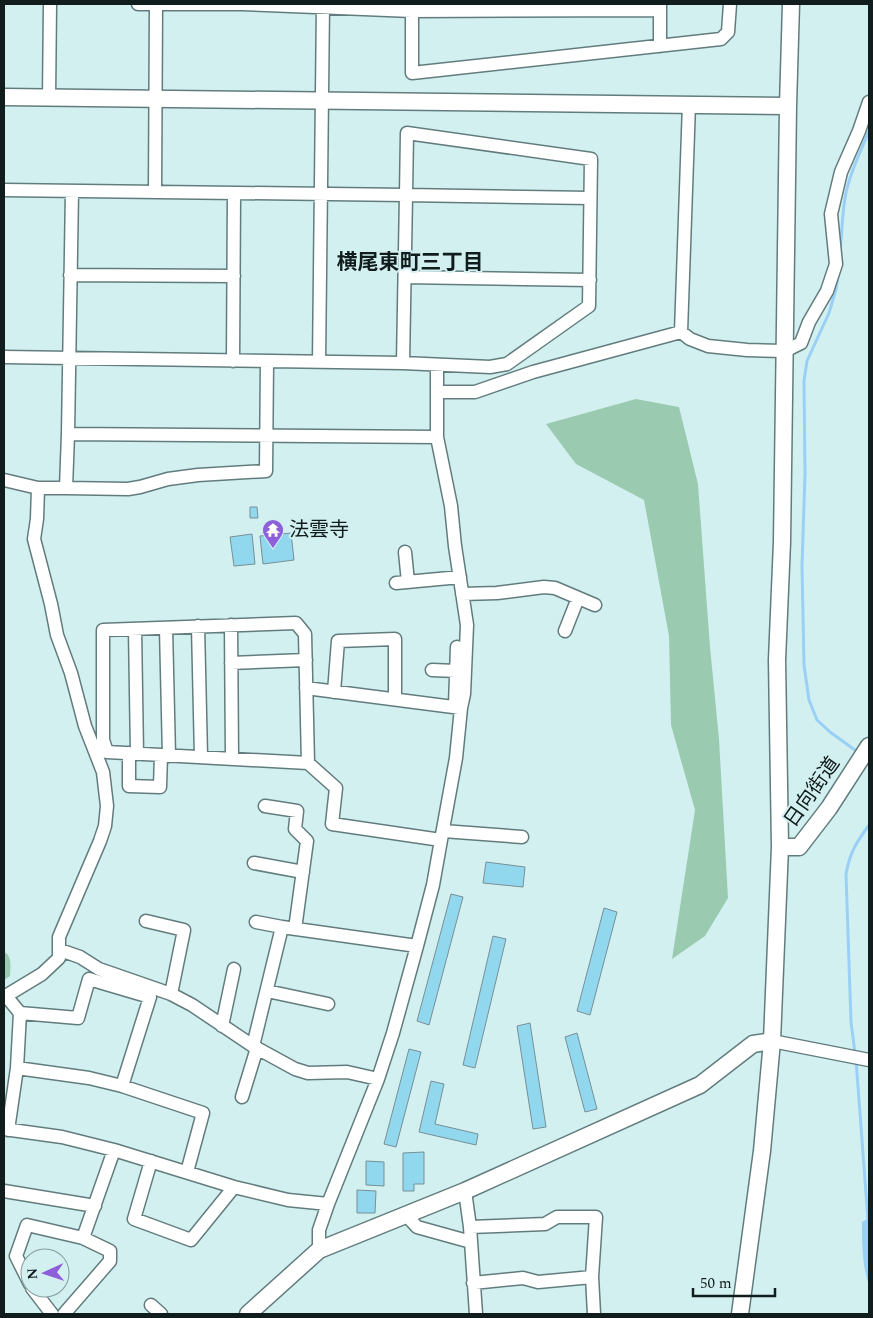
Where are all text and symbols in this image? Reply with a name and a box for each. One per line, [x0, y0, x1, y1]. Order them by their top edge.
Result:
district label: 横尾東町三丁目 [337, 247, 484, 279]
place label: 法雲寺 [289, 515, 349, 545]
temple icon: 法雲寺 [261, 518, 285, 549]
street label: 日向街道 [777, 751, 847, 833]
north arrow [20, 1248, 70, 1298]
scale bar [693, 1266, 776, 1298]
text: N [22, 1267, 43, 1280]
text: 50 m [700, 1272, 732, 1295]

